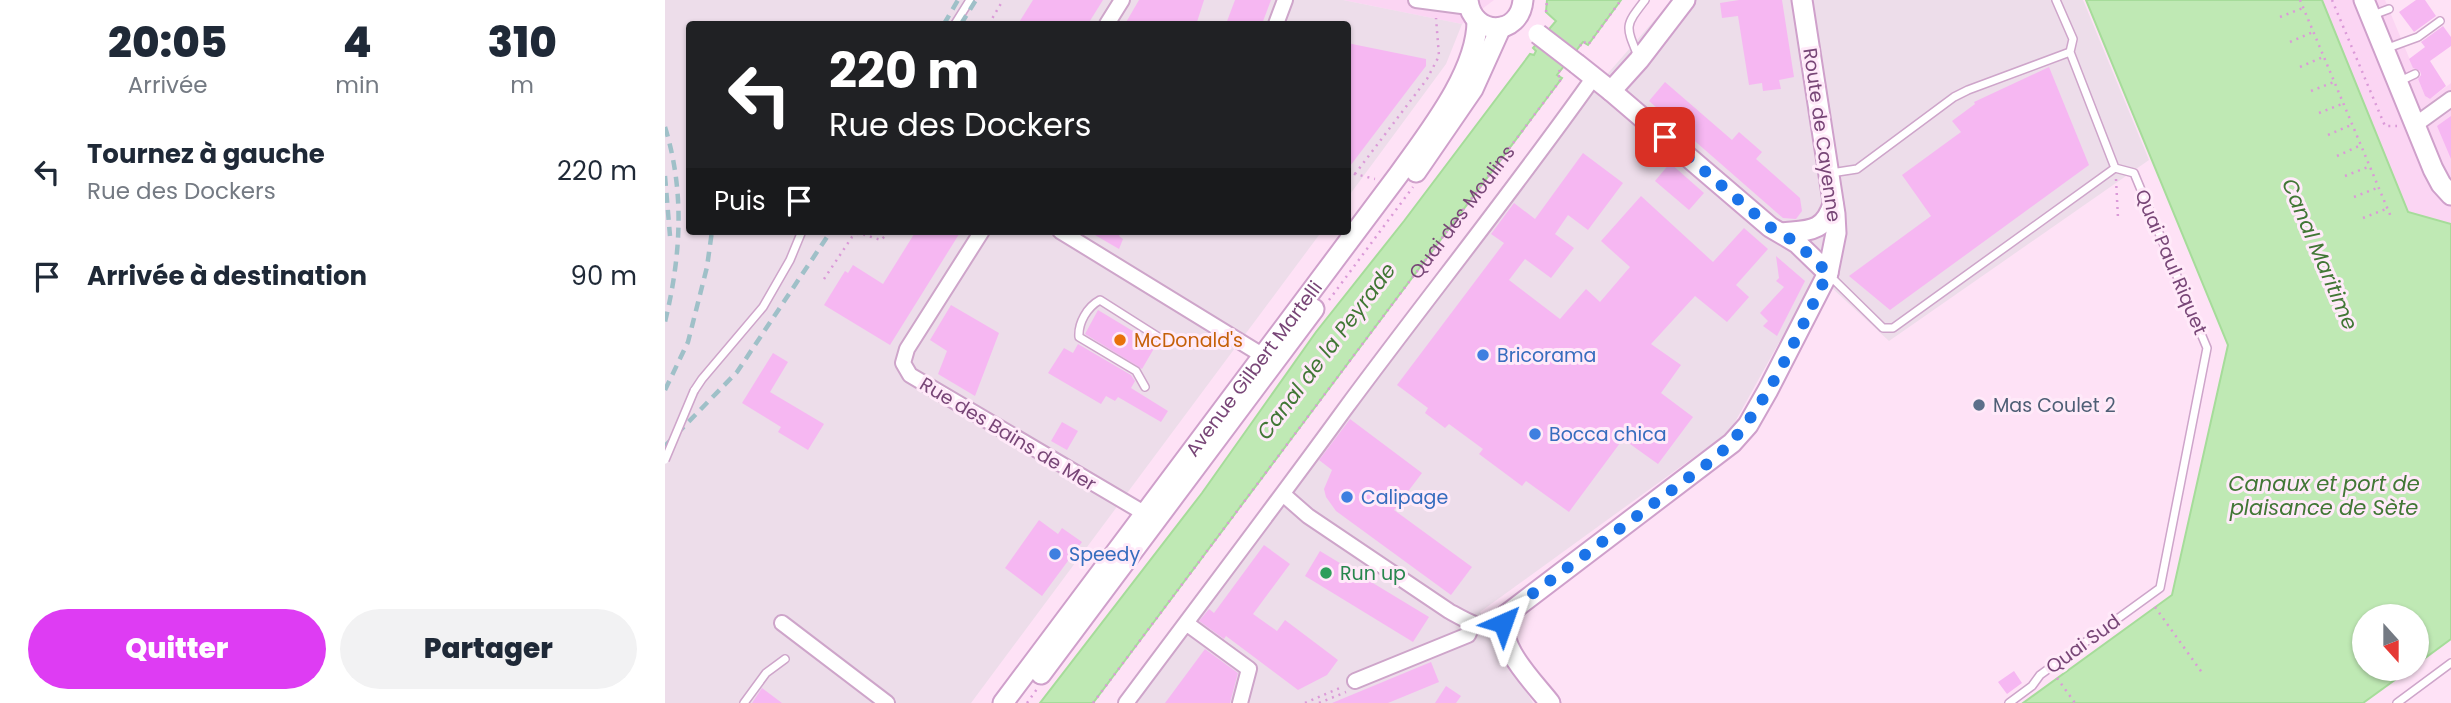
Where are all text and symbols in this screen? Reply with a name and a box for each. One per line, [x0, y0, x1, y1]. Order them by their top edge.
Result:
text: 20:05 [108, 13, 227, 72]
text: 4 [343, 13, 372, 72]
text: 310 [487, 13, 557, 72]
text: 220 m [829, 37, 979, 105]
street label: Route de Cayenne [1796, 46, 1848, 224]
icon: left [714, 49, 805, 140]
text: Arrivée [128, 69, 208, 101]
text: min [335, 69, 379, 101]
text: m [510, 69, 534, 101]
text: Rue des Dockers [829, 102, 1092, 147]
pin [1635, 107, 1695, 167]
icon: arrive [1646, 118, 1684, 156]
text: Tournez à gauche [87, 136, 325, 172]
street label: Quai des Moulins [1402, 139, 1521, 285]
icon: left [28, 153, 66, 191]
text: 220 m [557, 153, 637, 189]
water label: Canal Maritime [2275, 174, 2365, 334]
text: Rue des Dockers [87, 175, 276, 207]
icon: arrive [780, 182, 818, 220]
text: Puis [714, 183, 766, 219]
street label: Quai Paul Riquet [2128, 185, 2214, 339]
water label: Canal de la Peyrade [1250, 256, 1402, 446]
icon: arrive [28, 258, 66, 296]
text: Arrivée à destination [87, 258, 367, 294]
text: 90 m [571, 258, 637, 294]
street label: Avenue Gilbert Martelli [1179, 275, 1328, 462]
place label: McDonald's [1134, 327, 1243, 354]
marker: McDonald's [1112, 332, 1128, 348]
place label: Bricorama [1497, 342, 1596, 369]
marker: Bricorama [1475, 347, 1491, 363]
street label: Rue des Bains de Mer [915, 371, 1101, 497]
place label: Mas Coulet 2 [1993, 392, 2116, 419]
marker: Mas Coulet 2 [1971, 397, 1987, 413]
place label: Bocca chica [1549, 421, 1667, 448]
marker: Bocca chica [1527, 426, 1543, 442]
water label: Canaux et port de plaisance de Sète [2228, 469, 2420, 522]
place label: Calipage [1361, 484, 1448, 511]
marker: Calipage [1339, 489, 1355, 505]
place label: Speedy [1069, 541, 1140, 568]
marker: Speedy [1047, 546, 1063, 562]
place label: Run up [1340, 560, 1406, 587]
marker: Run up [1318, 565, 1334, 581]
position arrow [1466, 586, 1540, 660]
north arrow [2352, 604, 2429, 681]
map controls [2352, 604, 2429, 681]
street label: Quai Sud [2040, 608, 2126, 680]
button: Quitter [28, 609, 326, 689]
button: Partager [340, 609, 637, 689]

